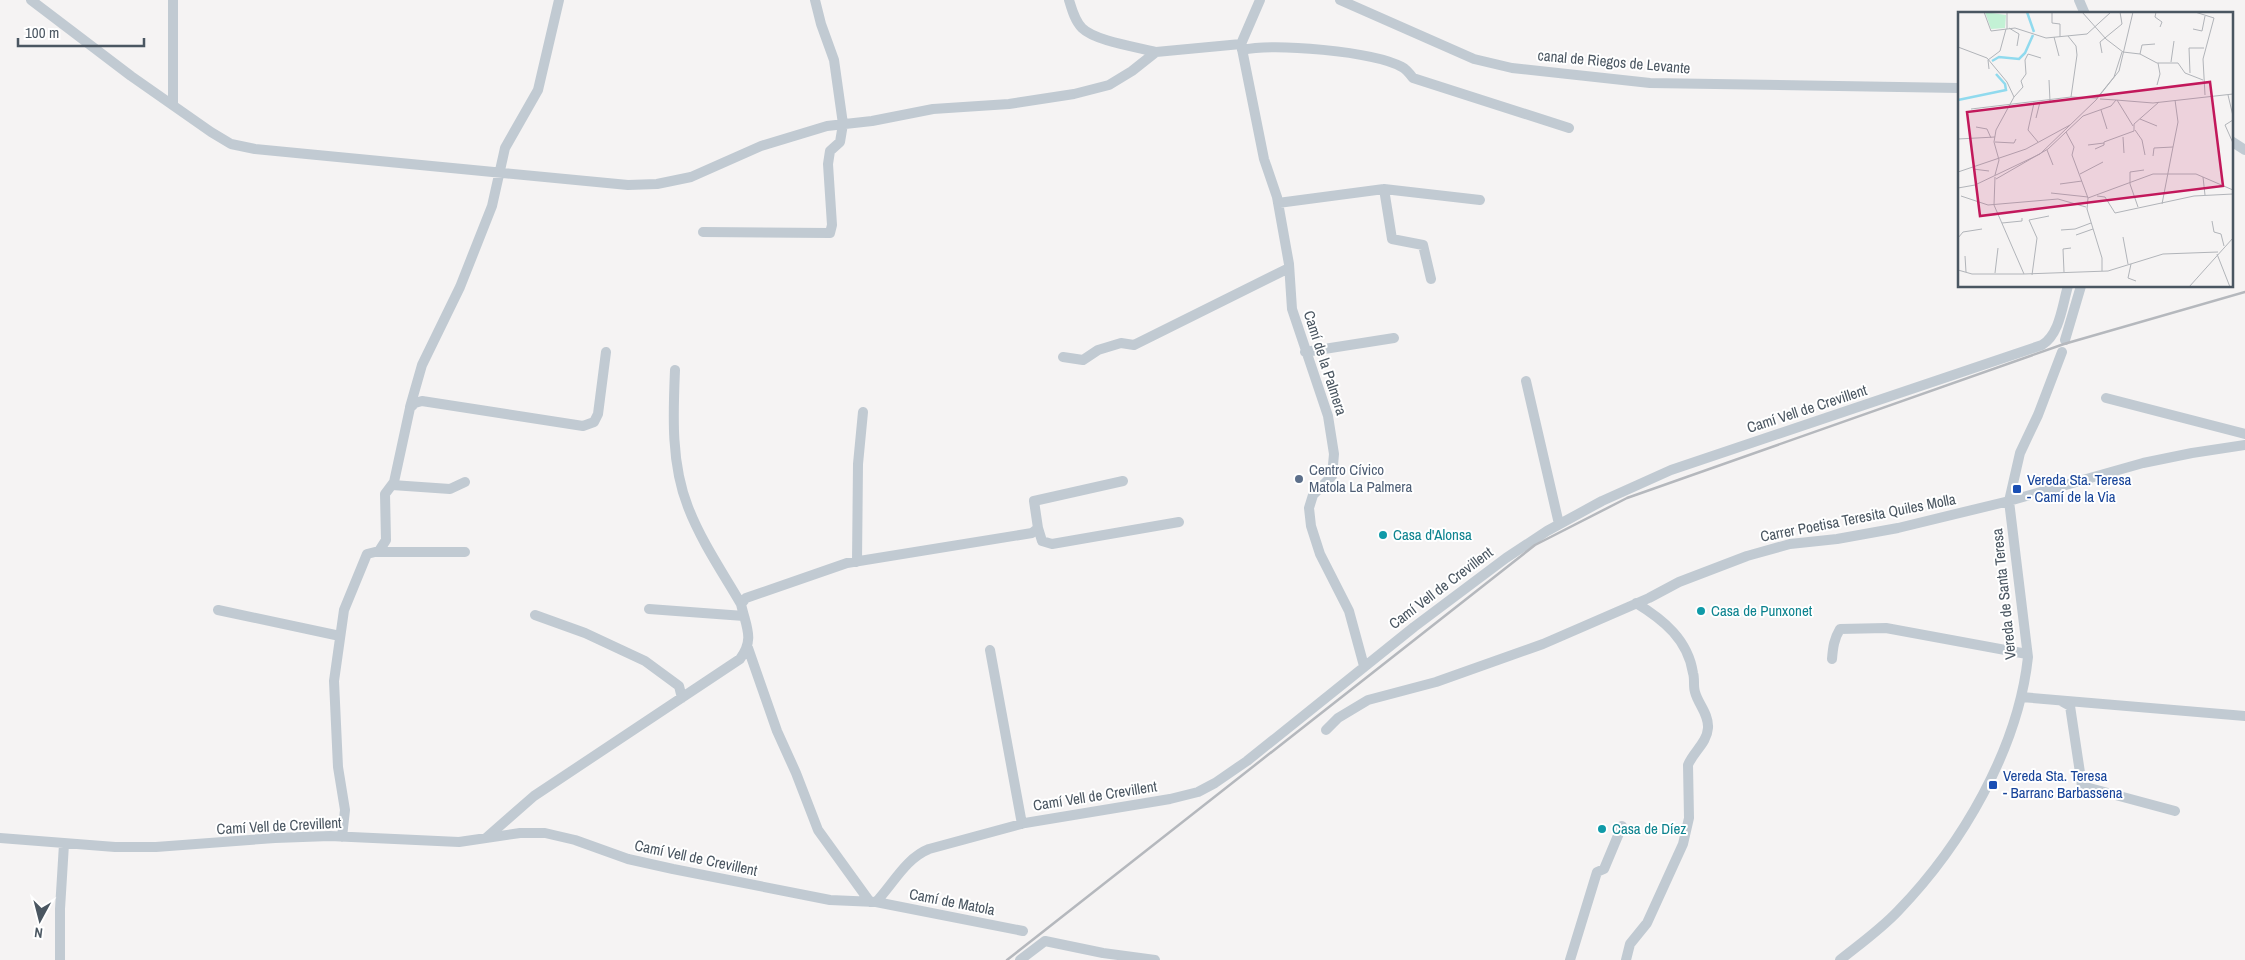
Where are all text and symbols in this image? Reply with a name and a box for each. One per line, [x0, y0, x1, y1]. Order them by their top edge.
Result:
inset map [1958, 12, 2232, 288]
scale bar [18, 15, 144, 47]
text: 100 m [25, 22, 59, 43]
street label: canal de Riegos de Levante [1537, 44, 1691, 79]
street label: Camí de la Palmera [1299, 308, 1352, 418]
street label: Camí Vell de Crevillent [1744, 379, 1870, 438]
place label: Centro Cívico Matola La Palmera [1309, 459, 1412, 497]
place label: Vereda Sta. Teresa - Camí de la Via [2027, 469, 2132, 507]
marker: Centro Cívico Matola La Palmera [1293, 473, 1305, 485]
marker: Vereda Sta. Teresa - Camí de la Via [2011, 483, 2023, 495]
street label: Carrer Poetisa Teresita Quiles Molla [1758, 488, 1958, 547]
place label: Casa d'Alonsa [1393, 524, 1472, 545]
street label: Vereda de Santa Teresa [1986, 527, 2021, 661]
marker: Casa d'Alonsa [1377, 529, 1389, 541]
street label: Camí Vell de Crevillent [1384, 541, 1497, 634]
place label: Casa de Punxonet [1711, 600, 1813, 621]
marker: Casa de Punxonet [1695, 605, 1707, 617]
place label: Vereda Sta. Teresa - Barranc Barbassena [2003, 765, 2123, 803]
street label: Camí Vell de Crevillent [1031, 775, 1159, 816]
marker: Vereda Sta. Teresa - Barranc Barbassena [1987, 779, 1999, 791]
street label: Camí Vell de Crevillent [216, 812, 343, 839]
place label: Casa de Díez [1612, 818, 1687, 839]
marker: Casa de Díez [1596, 823, 1608, 835]
street label: Camí Vell de Crevillent [633, 834, 760, 881]
street label: Camí de Matola [907, 883, 997, 920]
north arrow [15, 895, 65, 945]
text: N [33, 923, 44, 942]

